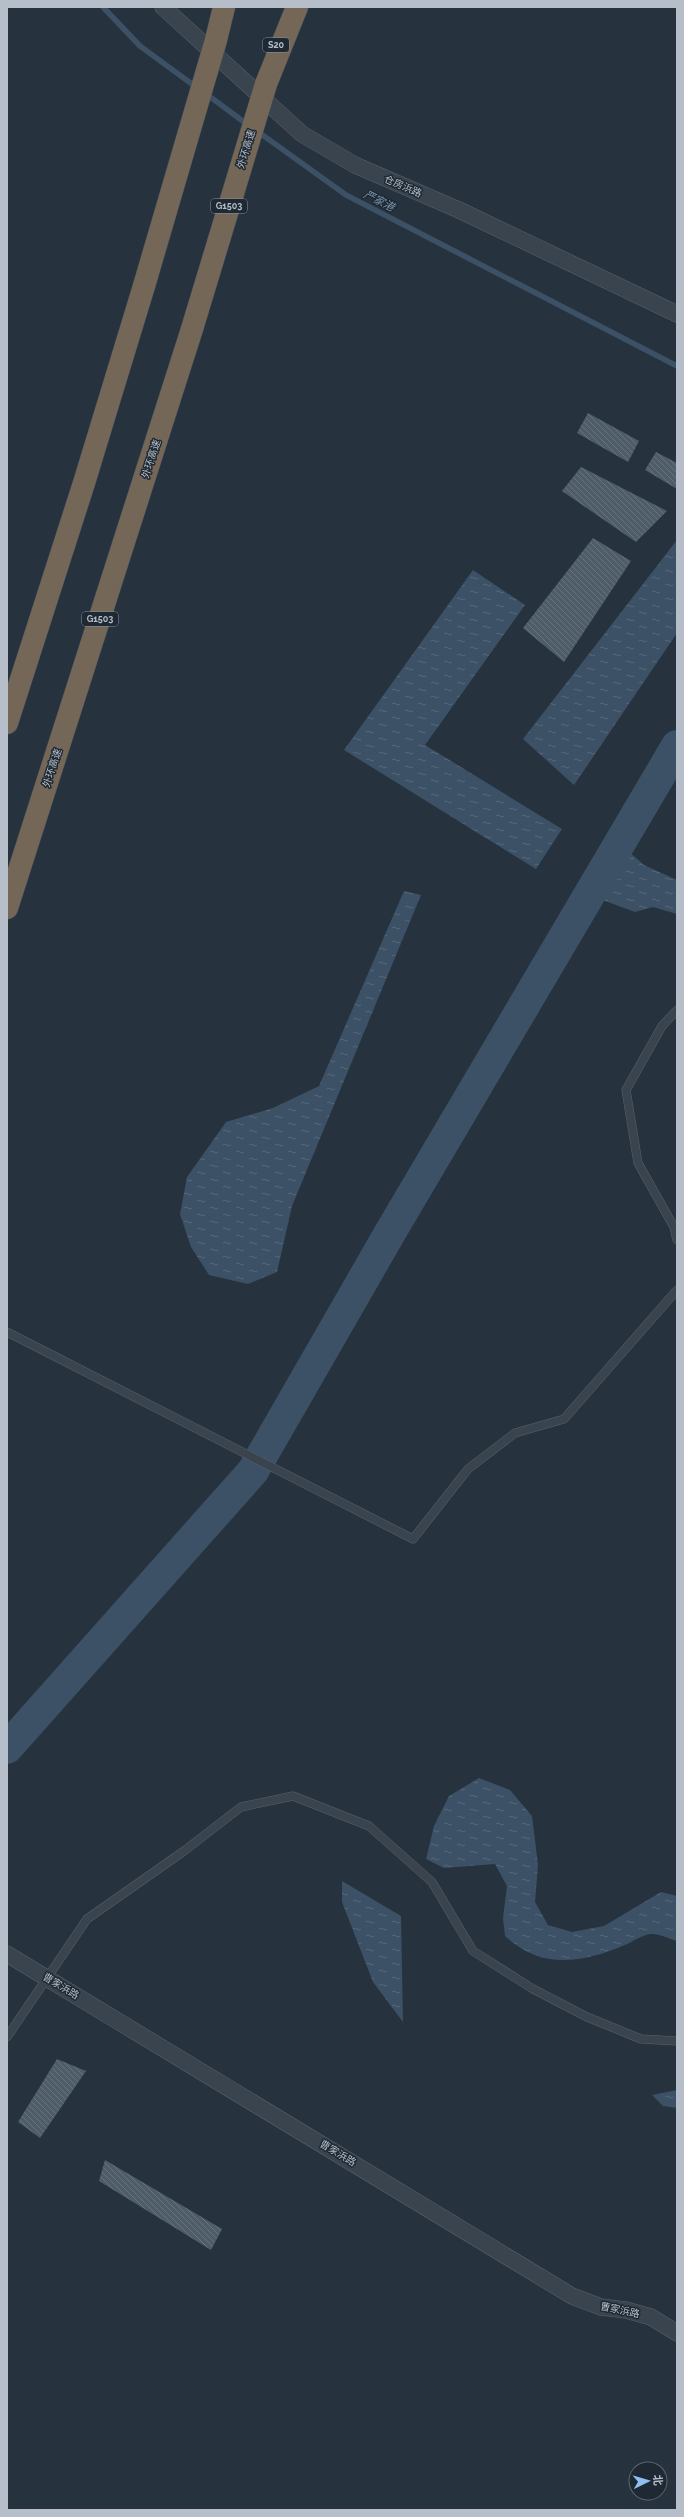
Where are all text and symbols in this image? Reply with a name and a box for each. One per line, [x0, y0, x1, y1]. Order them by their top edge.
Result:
road number: S20 [263, 38, 289, 52]
street label: 外环高速 [235, 128, 257, 170]
street label: 仓房浜路 [382, 173, 424, 199]
water label: 严家港 [361, 188, 398, 215]
road number: G1503 [211, 199, 247, 213]
street label: 外环高速 [140, 438, 162, 480]
road number: G1503 [82, 612, 118, 626]
street label: 外环高速 [41, 747, 63, 789]
street label: 曹家浜路 [41, 1971, 81, 2001]
street label: 曹家浜路 [318, 2138, 358, 2168]
street label: 曹家浜路 [599, 2300, 641, 2320]
north arrow [628, 2461, 668, 2501]
text: 北 [651, 2474, 664, 2486]

